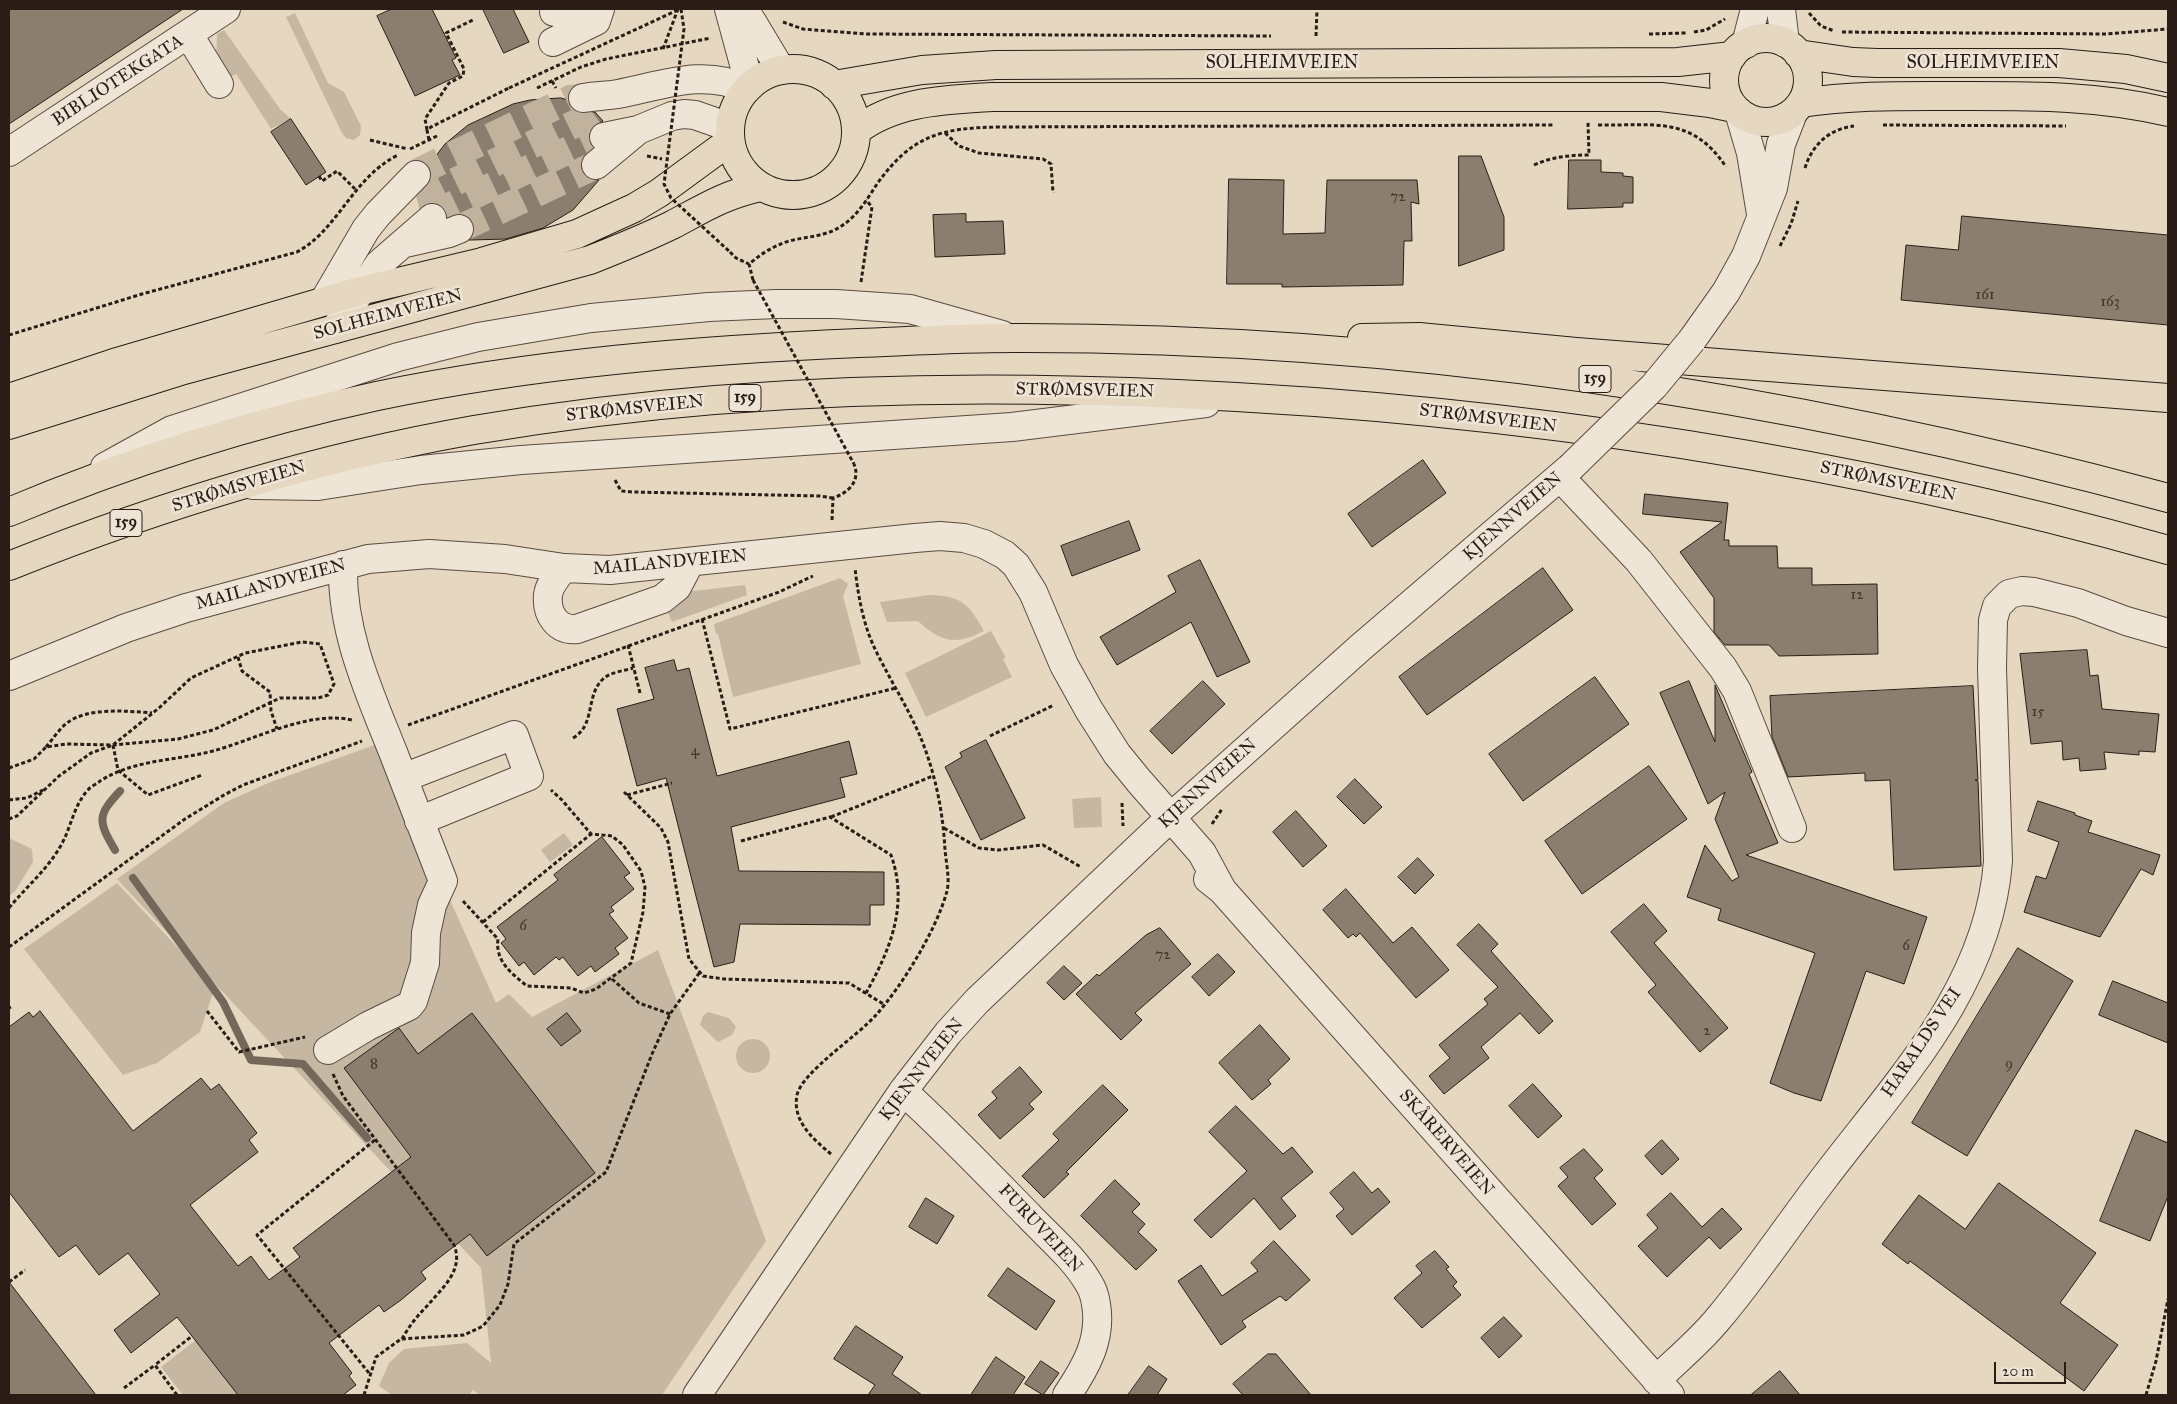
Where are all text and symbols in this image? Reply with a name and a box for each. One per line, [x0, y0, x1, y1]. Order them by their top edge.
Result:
street label: BIBLIOTEKGATA [48, 31, 188, 131]
street label: SOLHEIMVEIEN [1205, 53, 1359, 75]
street label: SOLHEIMVEIEN [1906, 53, 2060, 75]
house number: 72 [1390, 188, 1406, 206]
street label: SOLHEIMVEIEN [311, 285, 465, 345]
house number: 161 [1975, 286, 1995, 304]
house number: 163 [2100, 293, 2120, 311]
road number: 159 [1579, 366, 1611, 392]
street label: STRØMSVEIEN [1015, 379, 1155, 403]
road number: 159 [729, 384, 761, 412]
street label: STRØMSVEIEN [565, 391, 705, 427]
street label: STRØMSVEIEN [1418, 400, 1558, 438]
street label: STRØMSVEIEN [170, 456, 308, 518]
street label: STRØMSVEIEN [1818, 457, 1958, 507]
street label: KJENNVEIEN [1459, 468, 1567, 566]
road number: 159 [110, 509, 142, 536]
street label: MAILANDVEIEN [592, 546, 748, 580]
street label: MAILANDVEIEN [194, 555, 348, 615]
house number: 12 [1850, 586, 1864, 604]
house number: 15 [2032, 703, 2044, 721]
street label: KJENNVEIEN [1155, 734, 1261, 834]
house number: 4 [691, 742, 699, 760]
house number: 6 [519, 917, 527, 935]
house number: 6 [1902, 937, 1910, 955]
house number: 72 [1155, 946, 1171, 964]
street label: HARALDS VEI [1877, 984, 1967, 1102]
street label: KJENNVEIEN [875, 1014, 969, 1126]
house number: 2 [1703, 1022, 1711, 1040]
house number: 8 [370, 1055, 378, 1073]
house number: 9 [2005, 1055, 2013, 1073]
street label: SKÅRERVEIEN [1394, 1085, 1498, 1201]
street label: FURUVEIEN [993, 1180, 1087, 1278]
scale bar [1997, 1352, 2070, 1384]
text: 20 m [2002, 1362, 2034, 1380]

